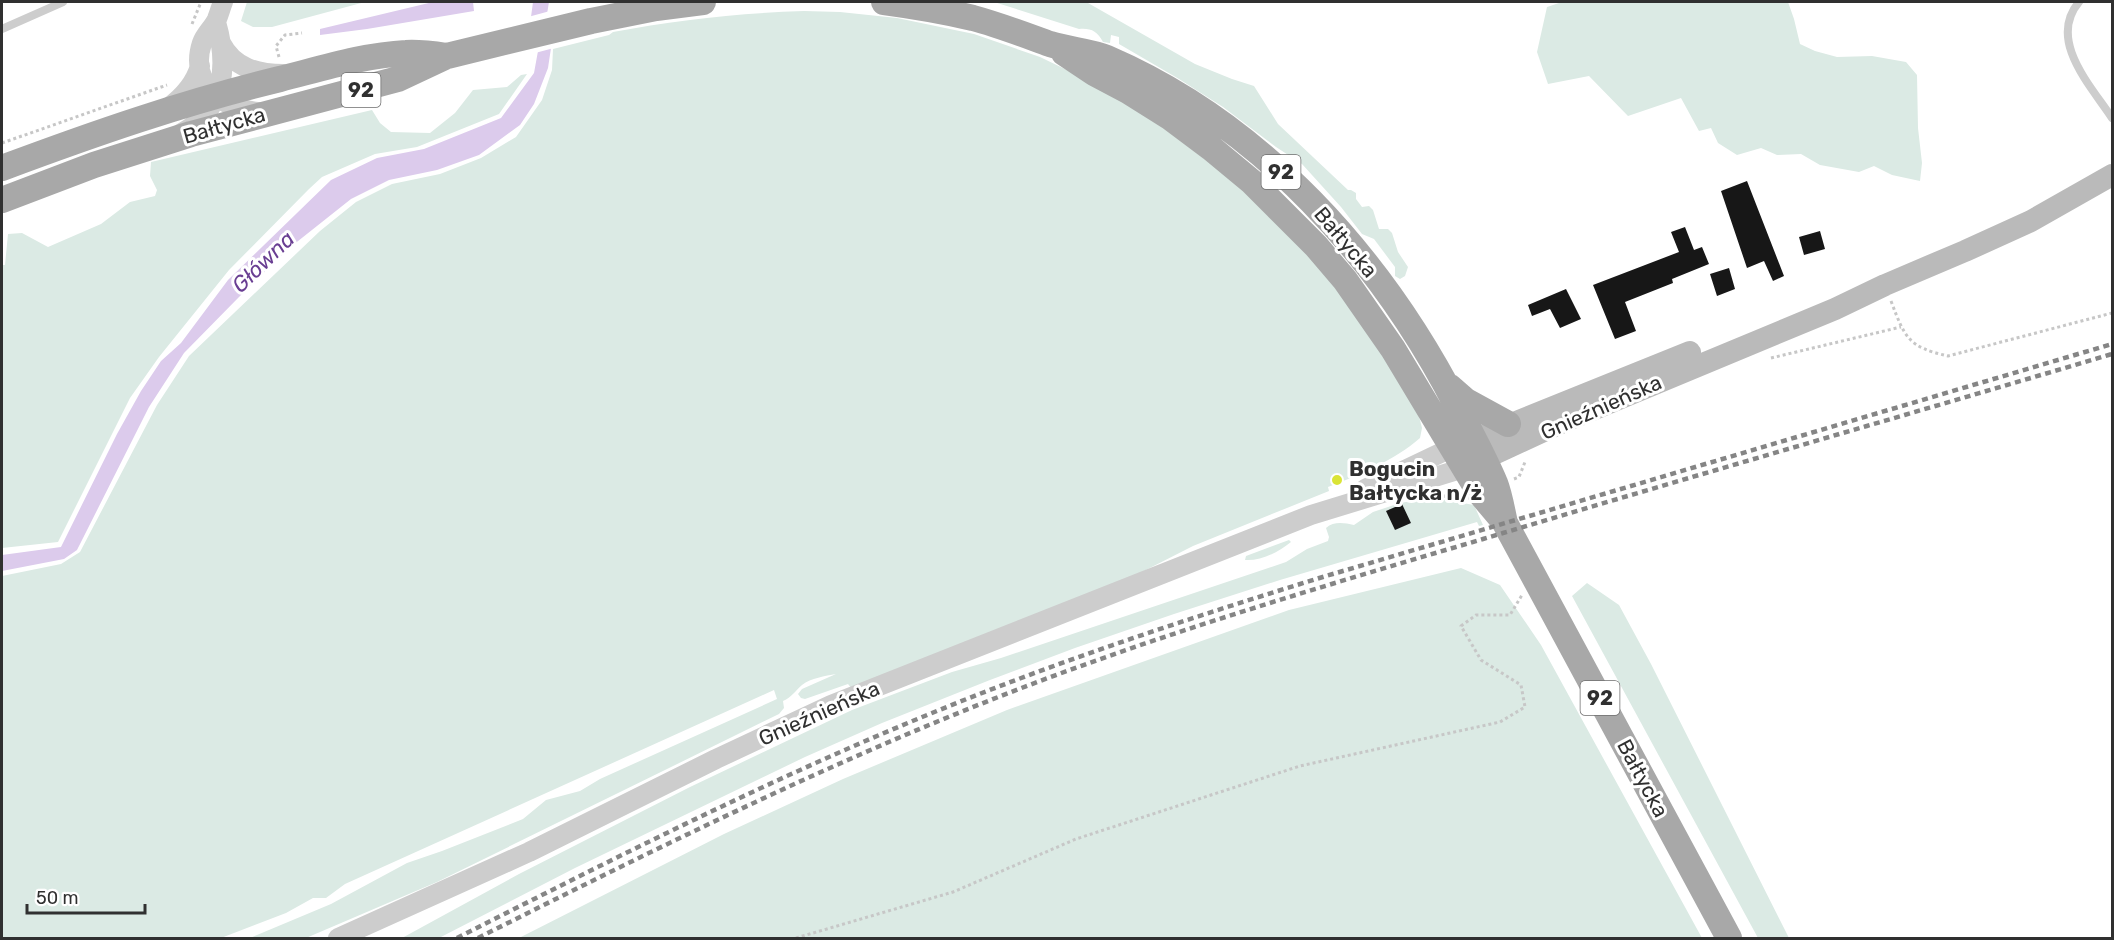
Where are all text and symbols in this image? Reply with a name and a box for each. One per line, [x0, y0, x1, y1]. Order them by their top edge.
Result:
road number: 92 [342, 73, 380, 107]
street label: Bałtycka [180, 101, 268, 149]
road number: 92 [1262, 155, 1300, 189]
street label: Bałtycka [1309, 202, 1383, 282]
water label: Główna [226, 225, 300, 299]
street label: Gnieźnieńska [1537, 369, 1665, 445]
place label: Bogucin Bałtycka n/ż [1349, 456, 1482, 505]
marker: Bogucin Bałtycka n/ż [1330, 473, 1344, 487]
street label: Gnieźnieńska [755, 675, 883, 751]
road number: 92 [1580, 681, 1620, 715]
street label: Bałtycka [1612, 735, 1674, 821]
scale bar [27, 877, 146, 915]
text: 50 m [36, 887, 79, 909]

